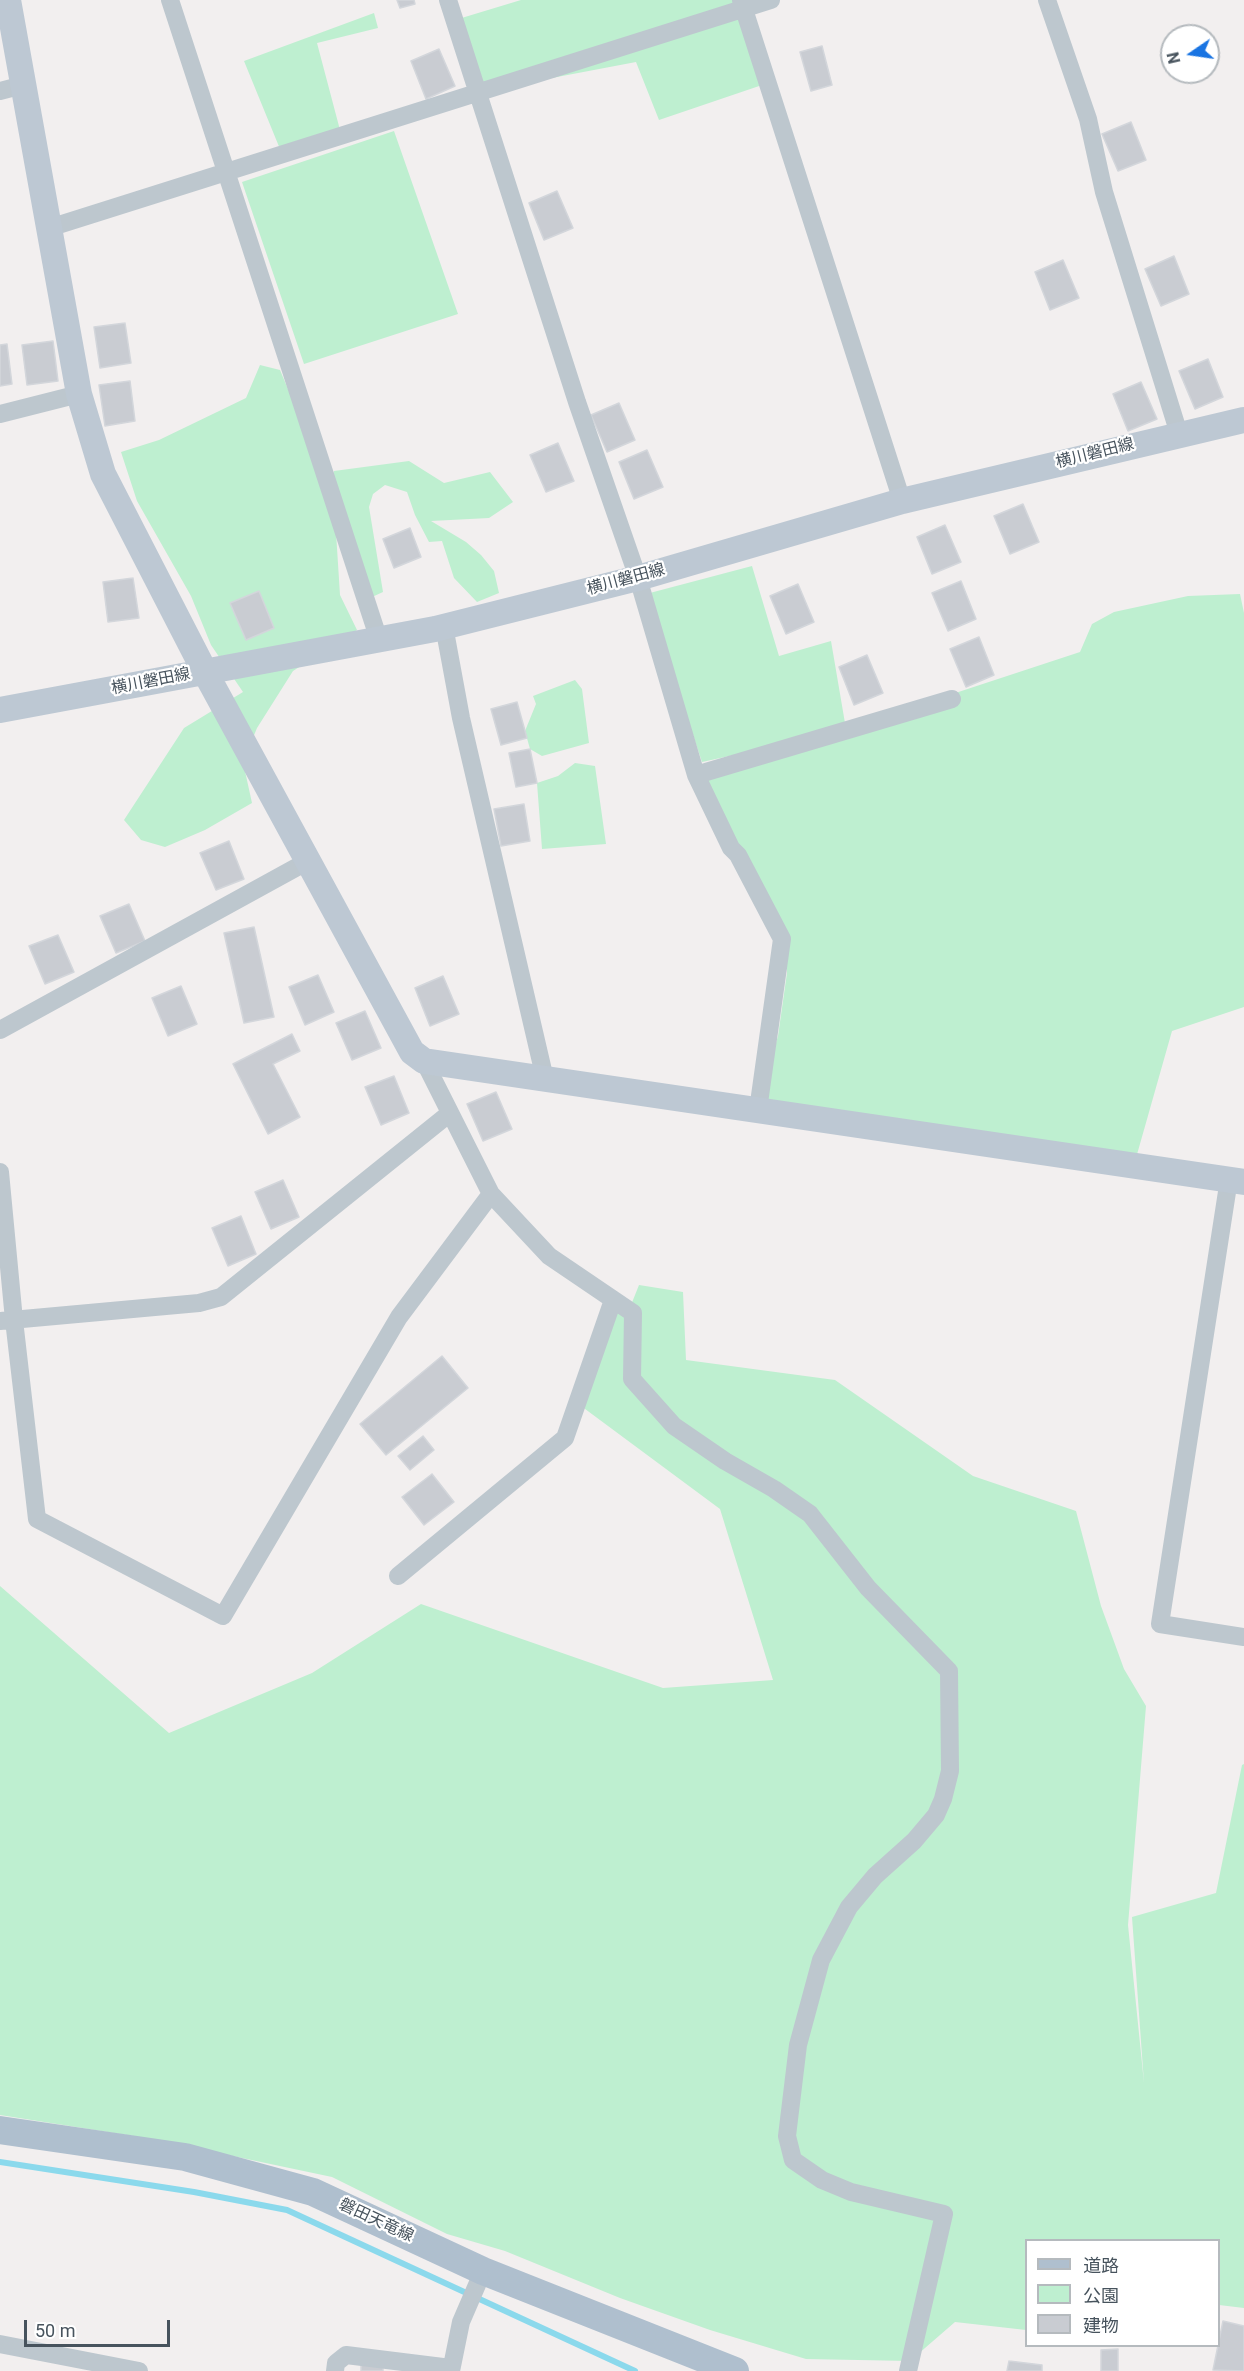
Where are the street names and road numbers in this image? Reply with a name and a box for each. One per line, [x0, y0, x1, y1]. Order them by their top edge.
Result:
street label: 横川磐田線 [1054, 435, 1136, 473]
street label: 横川磐田線 [585, 560, 667, 600]
street label: 横川磐田線 [110, 665, 192, 699]
street label: 磐田天竜線 [336, 2195, 416, 2247]

